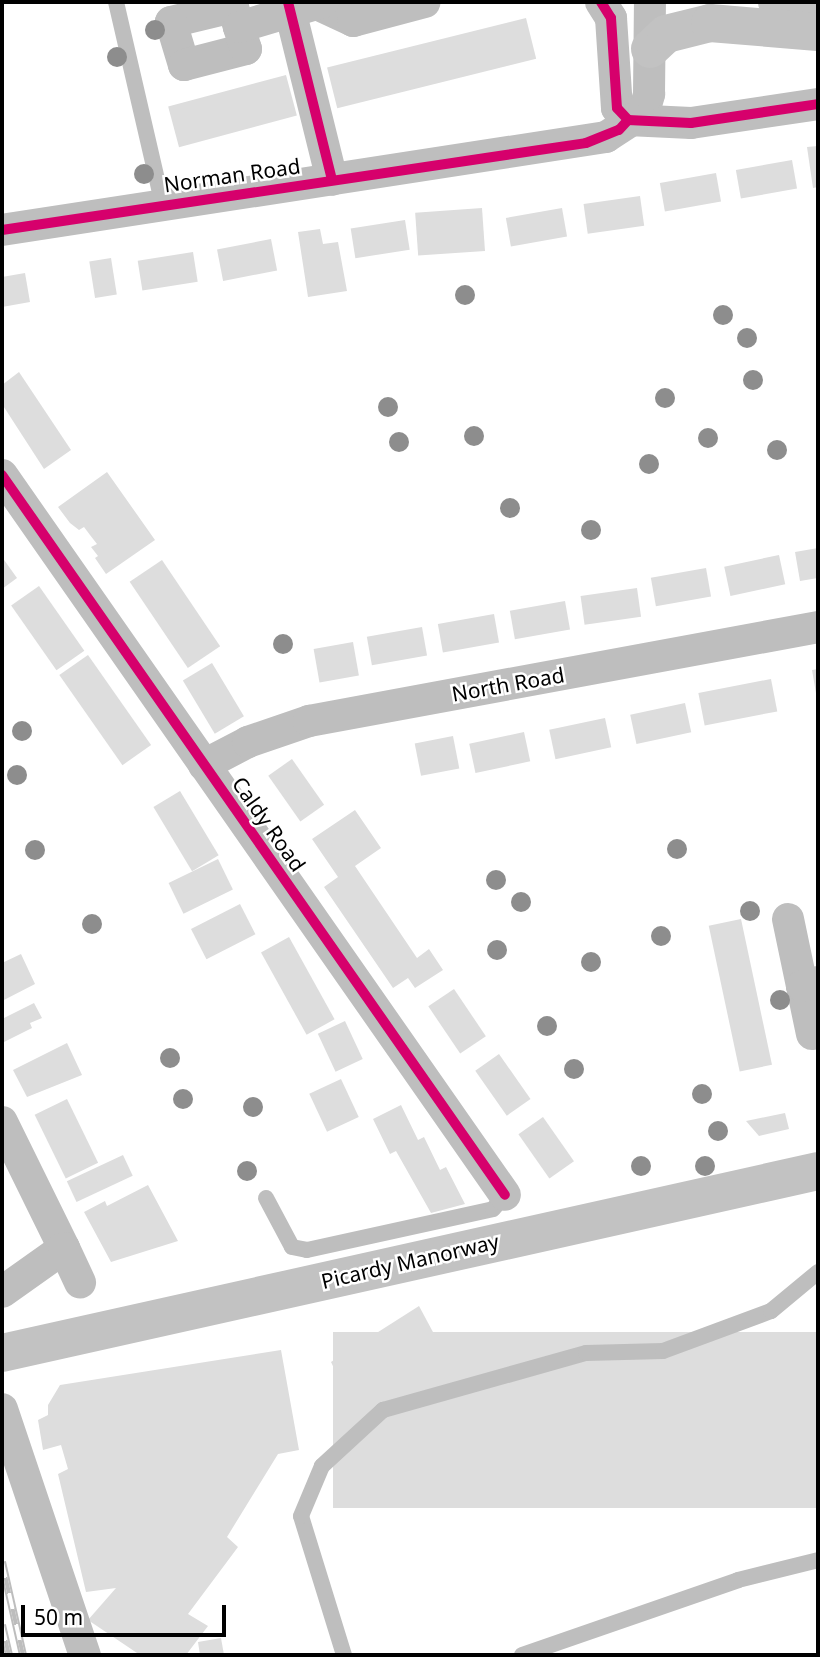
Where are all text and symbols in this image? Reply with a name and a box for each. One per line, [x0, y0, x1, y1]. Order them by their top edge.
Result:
street label: Norman Road [162, 153, 302, 197]
street label: North Road [450, 662, 566, 706]
street label: Caldy Road [227, 772, 311, 876]
street label: Picardy Manorway [319, 1228, 501, 1294]
scale bar [24, 1590, 229, 1634]
text: 50 m [34, 1603, 83, 1631]

